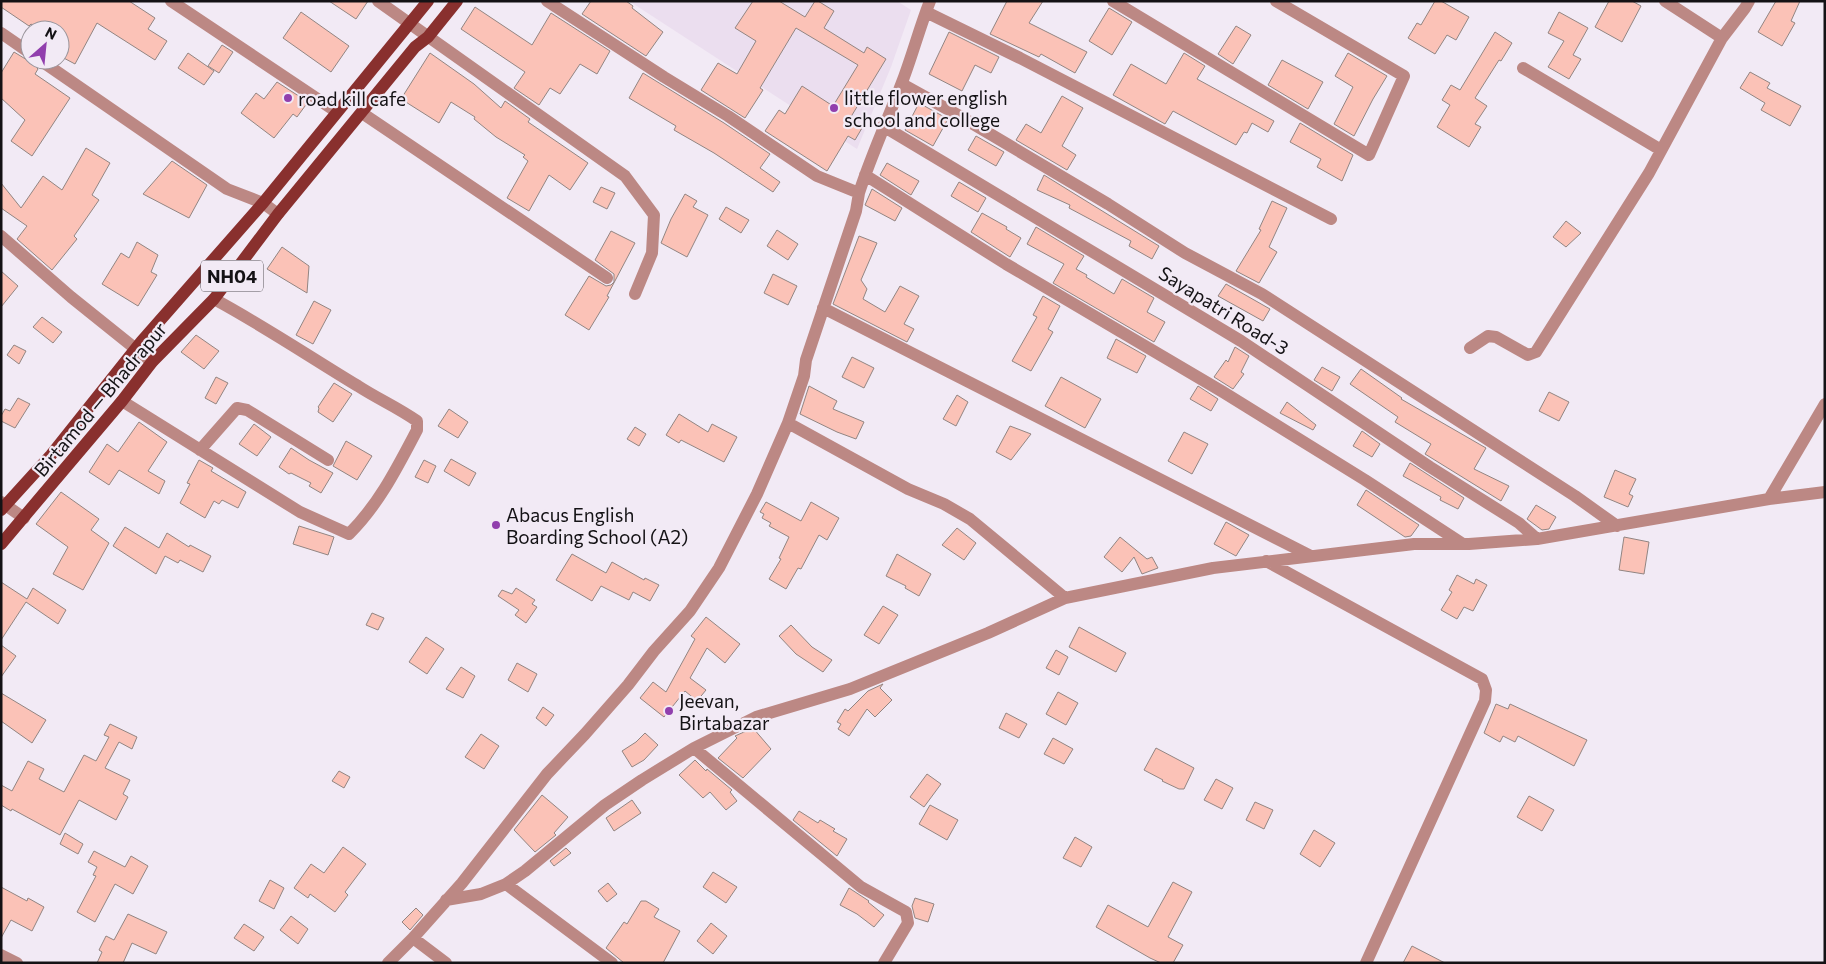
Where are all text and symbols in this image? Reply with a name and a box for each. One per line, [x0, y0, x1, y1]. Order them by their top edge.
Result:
north arrow [20, 20, 70, 70]
text: N [43, 23, 60, 43]
place label: little flower english school and college [844, 86, 1008, 131]
place label: road kill cafe [298, 87, 406, 110]
marker: road kill cafe [282, 92, 294, 104]
marker: little flower english school and college [828, 102, 840, 114]
road number: NH04 [201, 260, 263, 292]
street label: Sayapatri Road-3 [1155, 261, 1293, 359]
street label: Birtamod — Bhadrapur [29, 317, 172, 481]
place label: Abacus English Boarding School (A2) [506, 503, 688, 548]
marker: Abacus English Boarding School (A2) [490, 519, 502, 531]
place label: Jeevan, Birtabazar [679, 689, 770, 734]
marker: Jeevan, Birtabazar [663, 705, 675, 717]

